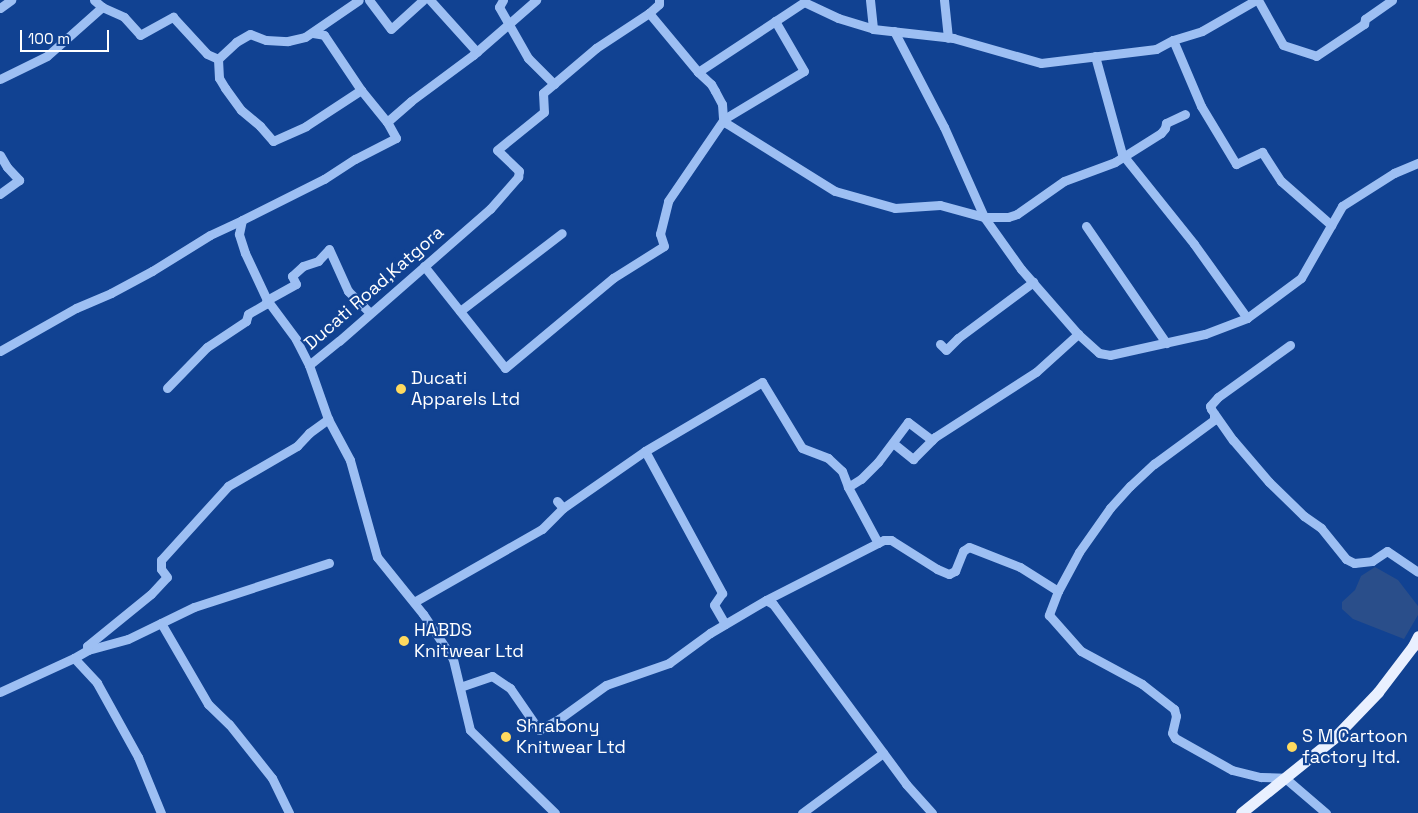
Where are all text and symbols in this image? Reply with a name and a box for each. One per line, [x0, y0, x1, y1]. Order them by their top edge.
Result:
scale bar [22, 20, 111, 52]
text: 100 m [28, 29, 70, 48]
street label: Ducati Road,Katgora [300, 222, 448, 354]
place label: Ducati Apparels Ltd [411, 368, 520, 410]
marker: Ducati Apparels Ltd [395, 383, 407, 395]
place label: HABDS Knitwear Ltd [414, 620, 524, 662]
marker: HABDS Knitwear Ltd [398, 635, 410, 647]
place label: Shrabony Knitwear Ltd [516, 716, 626, 759]
place label: S M Cartoon factory ltd. [1302, 726, 1408, 769]
marker: Shrabony Knitwear Ltd [500, 731, 512, 743]
marker: S M Cartoon factory ltd. [1286, 741, 1298, 753]

